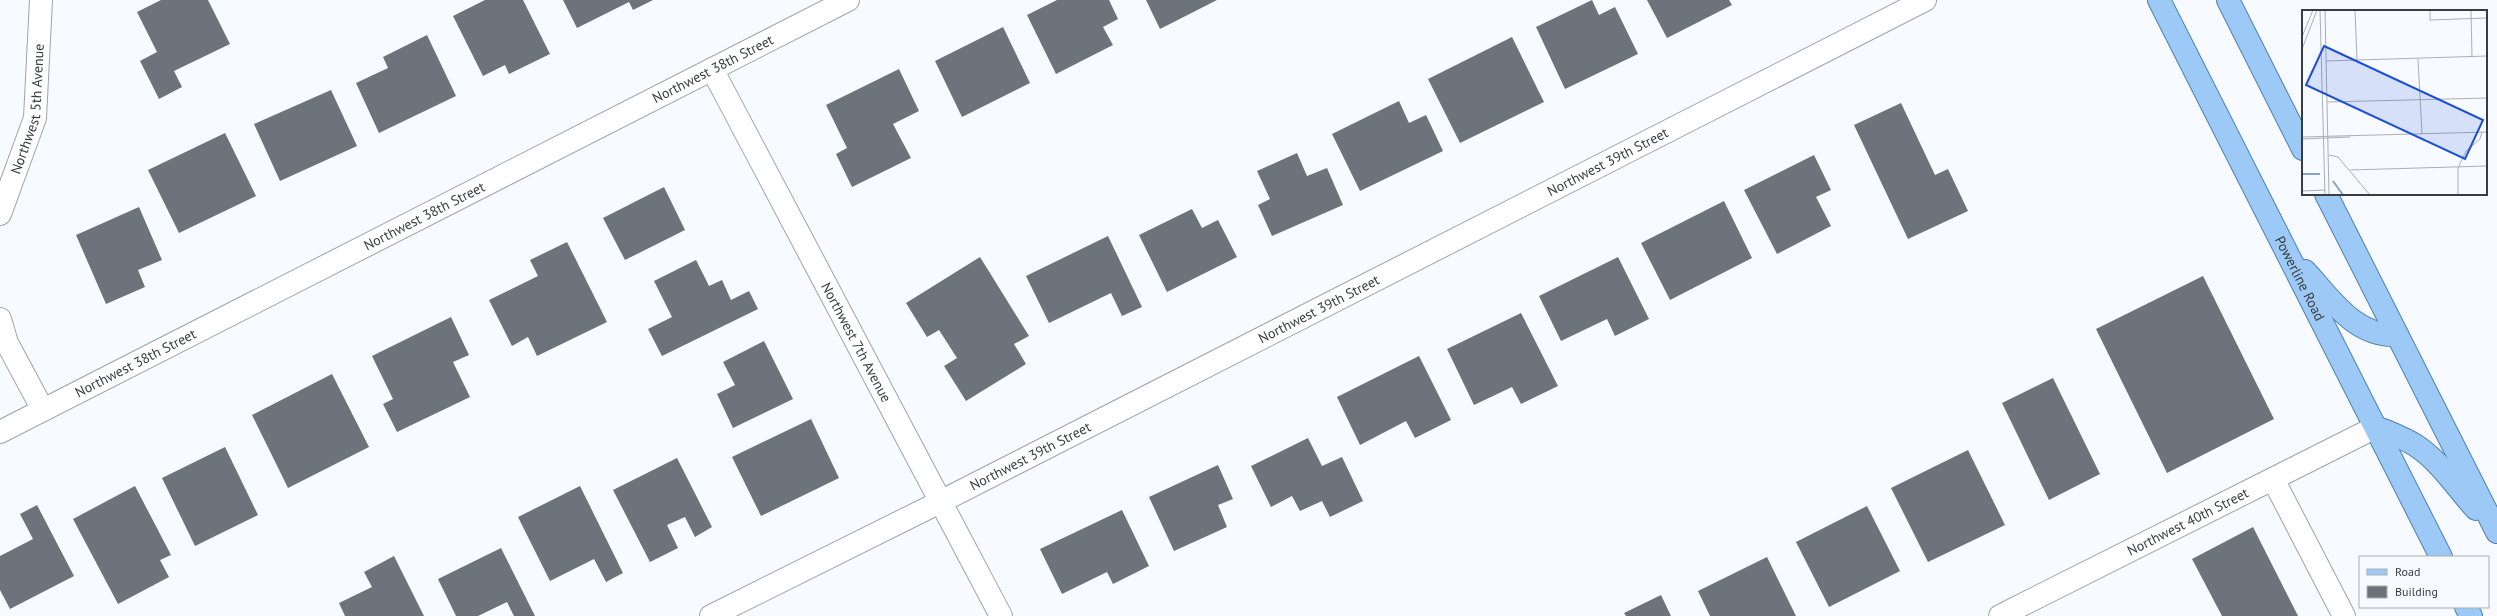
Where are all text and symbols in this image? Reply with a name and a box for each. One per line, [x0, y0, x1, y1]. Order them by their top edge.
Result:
inset map [2302, 10, 2487, 195]
street label: Northwest 38th Street [649, 30, 777, 107]
street label: Northwest 5th Avenue [6, 43, 48, 176]
street label: Northwest 39th Street [1544, 123, 1671, 200]
street label: Northwest 38th Street [361, 178, 488, 254]
street label: Powerline Road [2271, 233, 2329, 324]
street label: Northwest 39th Street [1255, 270, 1383, 347]
street label: Northwest 7th Avenue [817, 279, 895, 405]
street label: Northwest 38th Street [72, 325, 199, 401]
street label: Northwest 39th Street [967, 418, 1094, 494]
street label: Northwest 40th Street [2124, 484, 2252, 560]
legend [2359, 556, 2489, 608]
text: Road [2395, 564, 2420, 579]
text: Building [2395, 584, 2438, 599]

